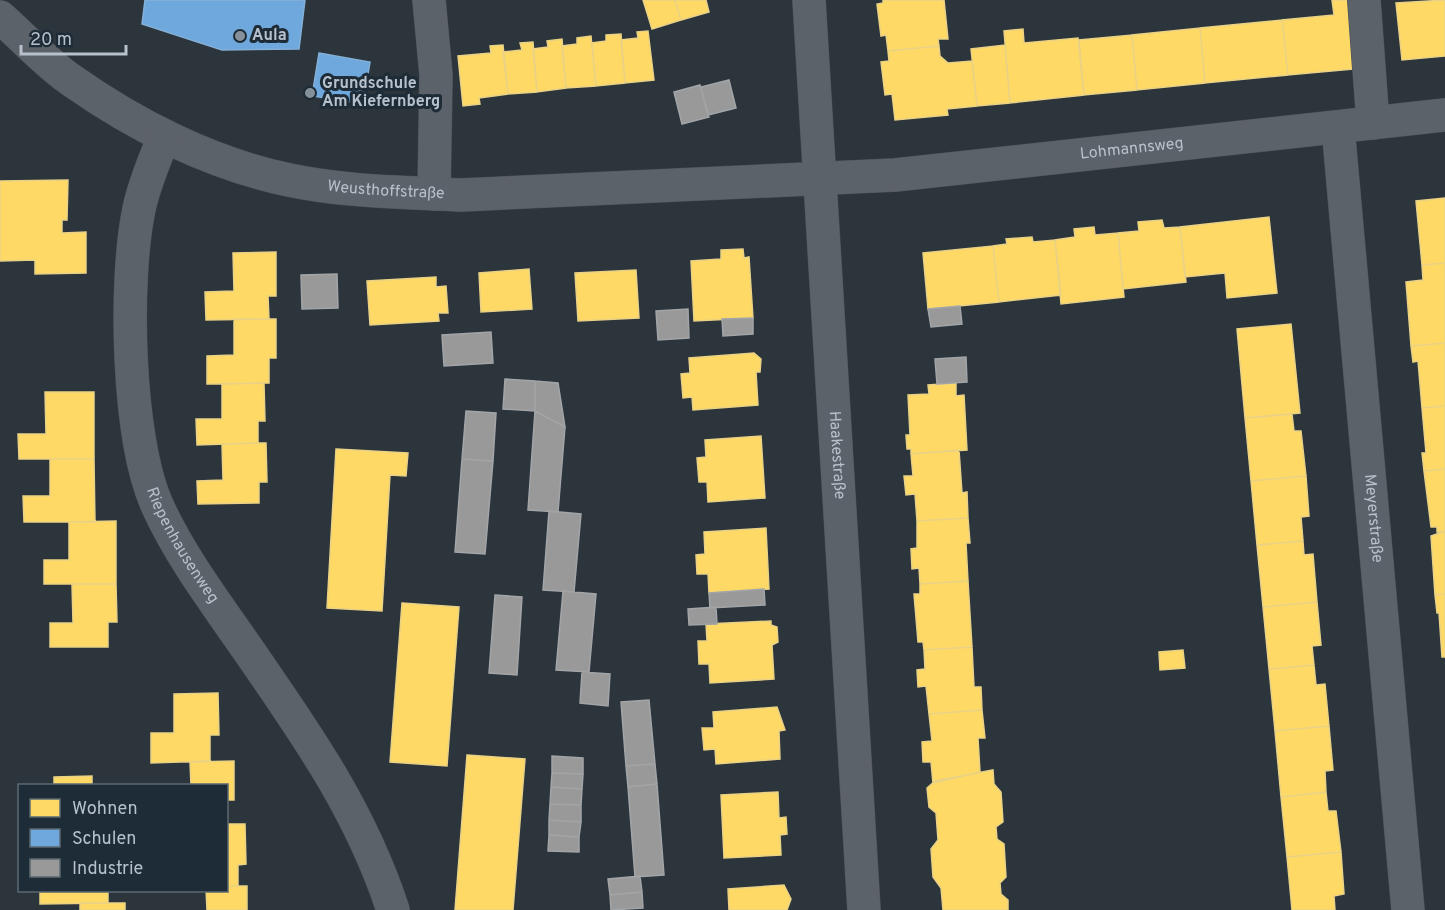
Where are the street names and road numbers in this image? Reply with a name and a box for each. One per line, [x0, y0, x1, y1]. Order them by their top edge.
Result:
street label: Lohmannsweg [1079, 134, 1185, 165]
street label: Weusthoffstraße [326, 177, 445, 204]
street label: Haakestraße [824, 410, 849, 500]
street label: Meyerstraße [1359, 473, 1387, 564]
street label: Riepenhausenweg [141, 485, 223, 608]

